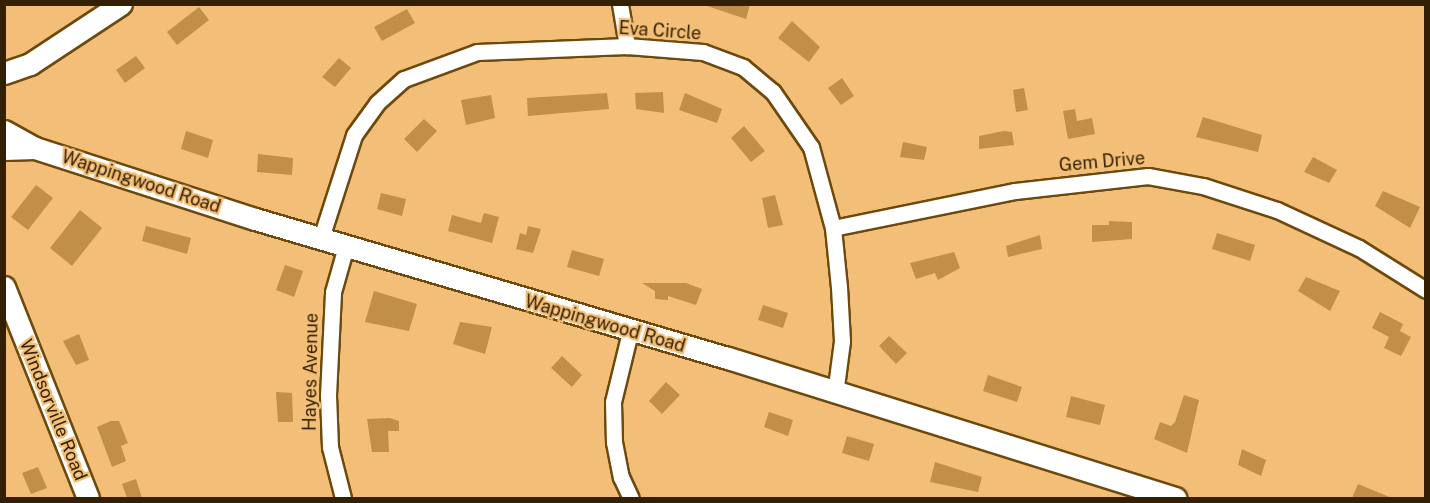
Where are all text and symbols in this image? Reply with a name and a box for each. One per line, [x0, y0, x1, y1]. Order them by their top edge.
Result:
street label: Eva Circle [618, 17, 702, 45]
street label: Wappingwood Road [59, 146, 223, 218]
street label: Gem Drive [1058, 147, 1146, 177]
street label: Wappingwood Road [522, 291, 688, 357]
street label: Hayes Avenue [299, 313, 323, 431]
street label: Windsorville Road [15, 336, 91, 484]

